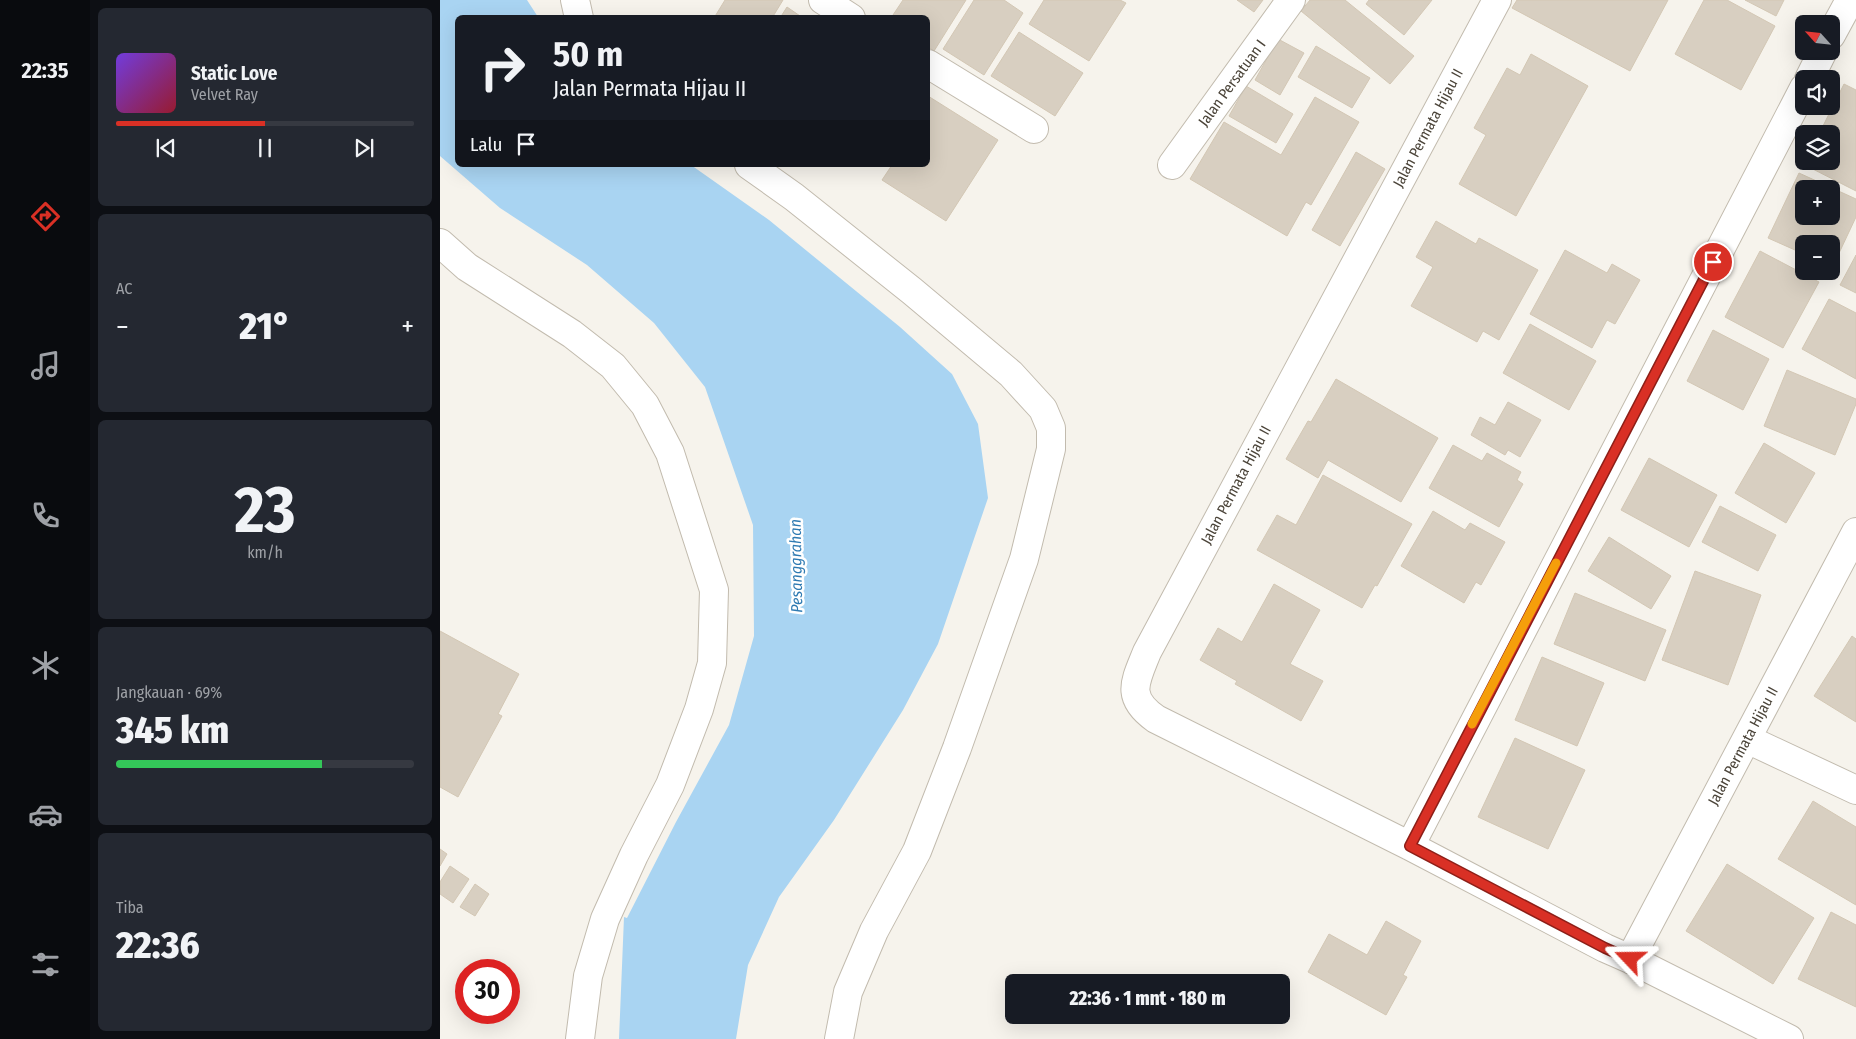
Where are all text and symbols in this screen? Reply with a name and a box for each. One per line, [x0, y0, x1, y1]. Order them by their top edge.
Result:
north arrow [1795, 15, 1840, 60]
map controls [1795, 15, 1840, 280]
text: 50 m [553, 33, 623, 75]
icon: right [470, 35, 535, 100]
street label: Jalan Persatuan I [1194, 36, 1270, 130]
text: 22:35 [22, 57, 68, 84]
text: Static Love [191, 62, 278, 85]
street label: Jalan Permata Hijau II [1389, 66, 1467, 190]
button: sound [1795, 70, 1840, 115]
text: Jalan Permata Hijau II [553, 75, 746, 102]
text: Velvet Ray [191, 85, 258, 104]
button: layers [1795, 125, 1840, 170]
icon: arrive [512, 130, 540, 158]
text: Lalu [470, 133, 502, 156]
icon: previous [152, 134, 180, 162]
icon: pause [251, 134, 279, 162]
icon: next [350, 134, 378, 162]
button: + [1795, 180, 1840, 225]
icon: directions [28, 199, 63, 234]
button: − [1795, 235, 1840, 280]
pin [1692, 241, 1734, 283]
icon: arrive [1699, 248, 1727, 276]
text: AC [116, 279, 132, 298]
text: 21° [239, 303, 291, 349]
text: − [116, 310, 129, 343]
text: + [401, 310, 414, 343]
icon: music [28, 348, 63, 383]
street label: Jalan Permata Hijau II [1197, 423, 1275, 547]
text: 23 [235, 471, 295, 549]
icon: phone [28, 498, 63, 533]
water label: Pesanggrahan [786, 519, 806, 613]
text: km/h [247, 543, 283, 562]
icon: climate [28, 648, 63, 683]
text: Jangkauan · 69% [116, 683, 222, 702]
street label: Jalan Permata Hijau II [1704, 684, 1782, 808]
text: 345 km [116, 707, 229, 753]
icon: car [28, 797, 63, 832]
text: Tiba [116, 898, 144, 917]
text: 22:36 [116, 922, 200, 968]
position arrow [1603, 932, 1655, 984]
icon: filters [28, 947, 63, 982]
speed limit sign: 30 [455, 959, 520, 1024]
text: 22:36 · 1 mnt · 180 m [1069, 987, 1226, 1010]

